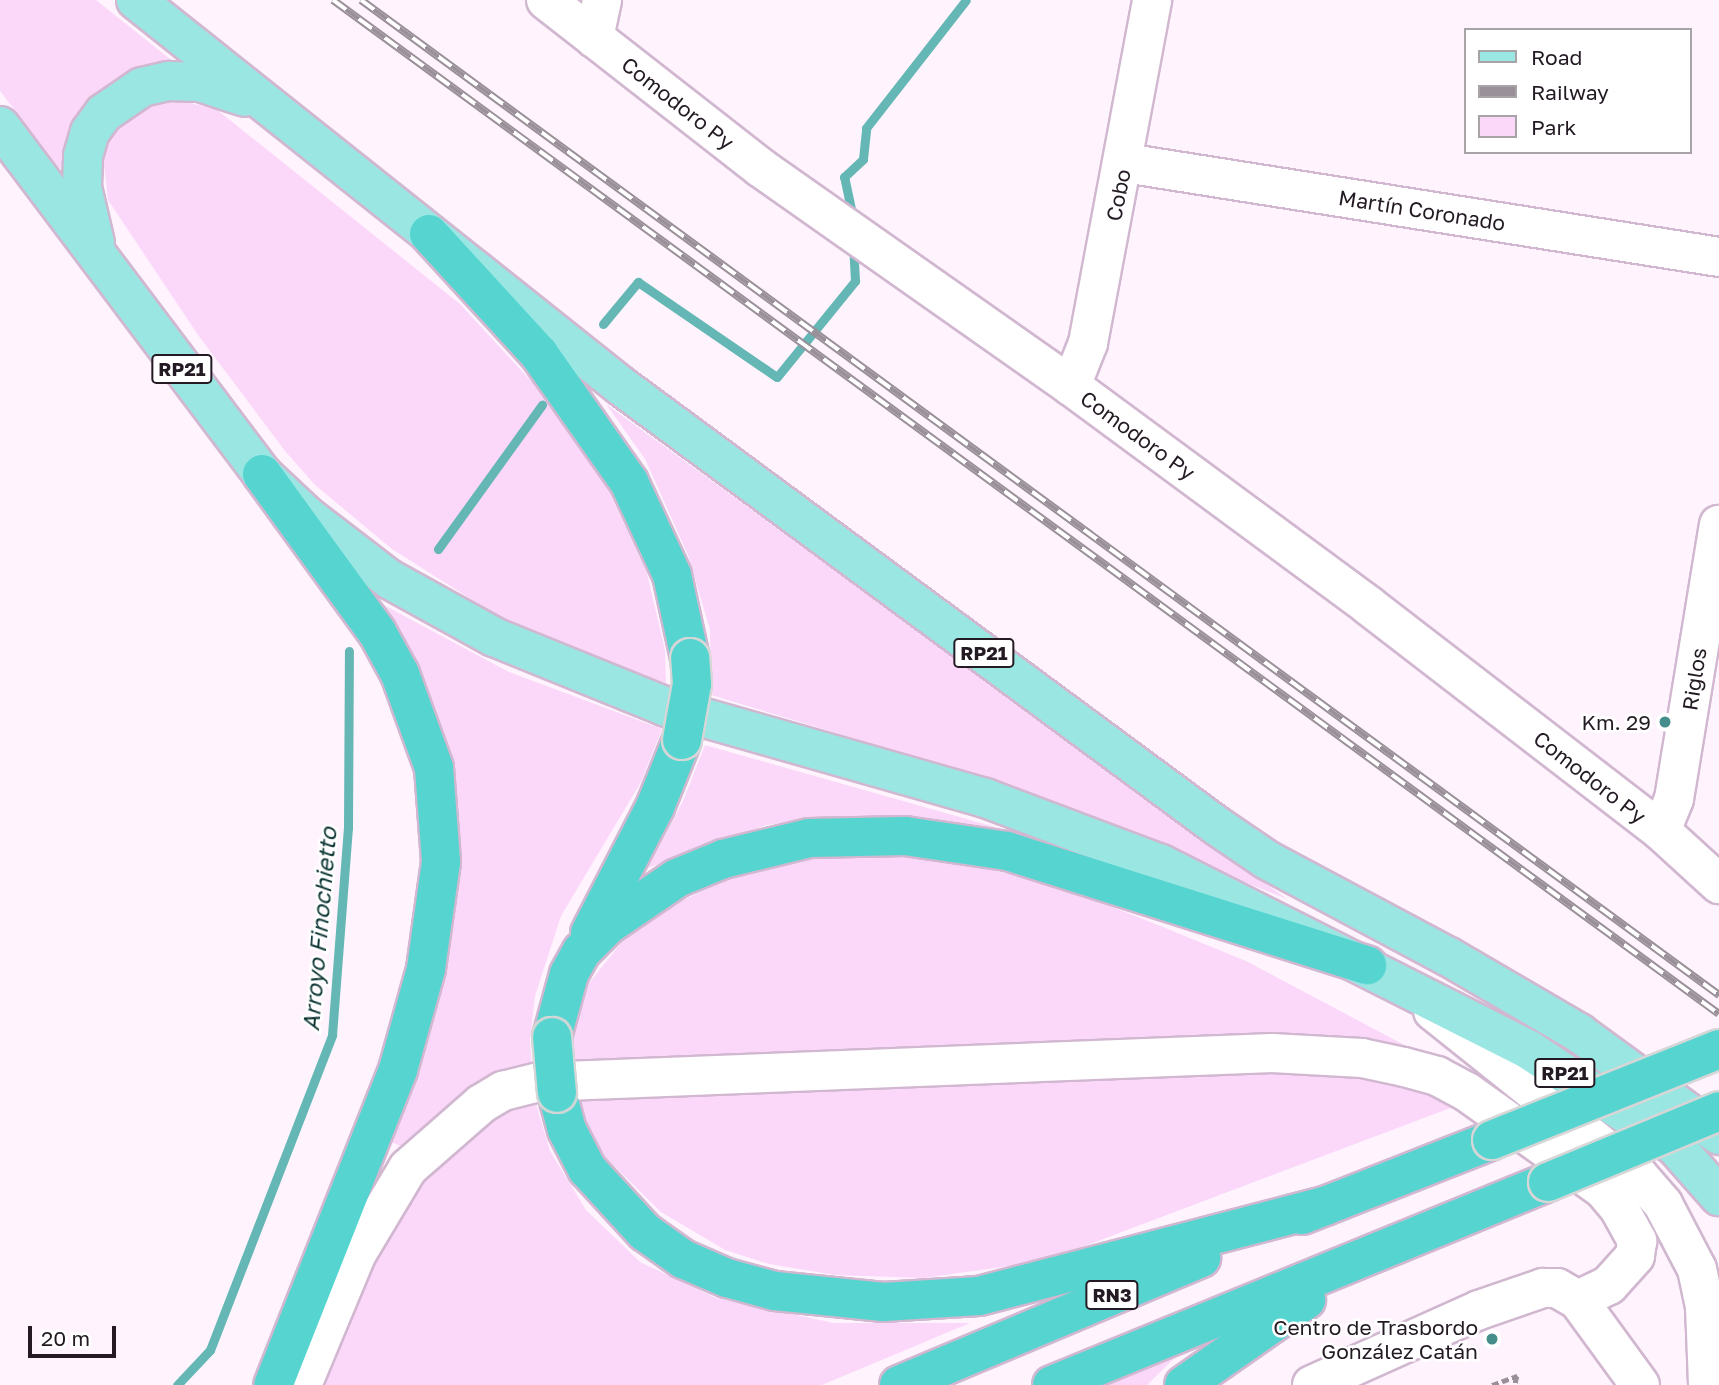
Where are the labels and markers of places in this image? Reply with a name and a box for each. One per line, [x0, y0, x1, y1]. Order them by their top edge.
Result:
place label: Km. 29 [1581, 709, 1651, 735]
marker: Km. 29 [1657, 714, 1673, 730]
place label: Centro de Trasbordo González Catán [1273, 1314, 1478, 1364]
marker: Centro de Trasbordo González Catán [1484, 1331, 1500, 1347]

